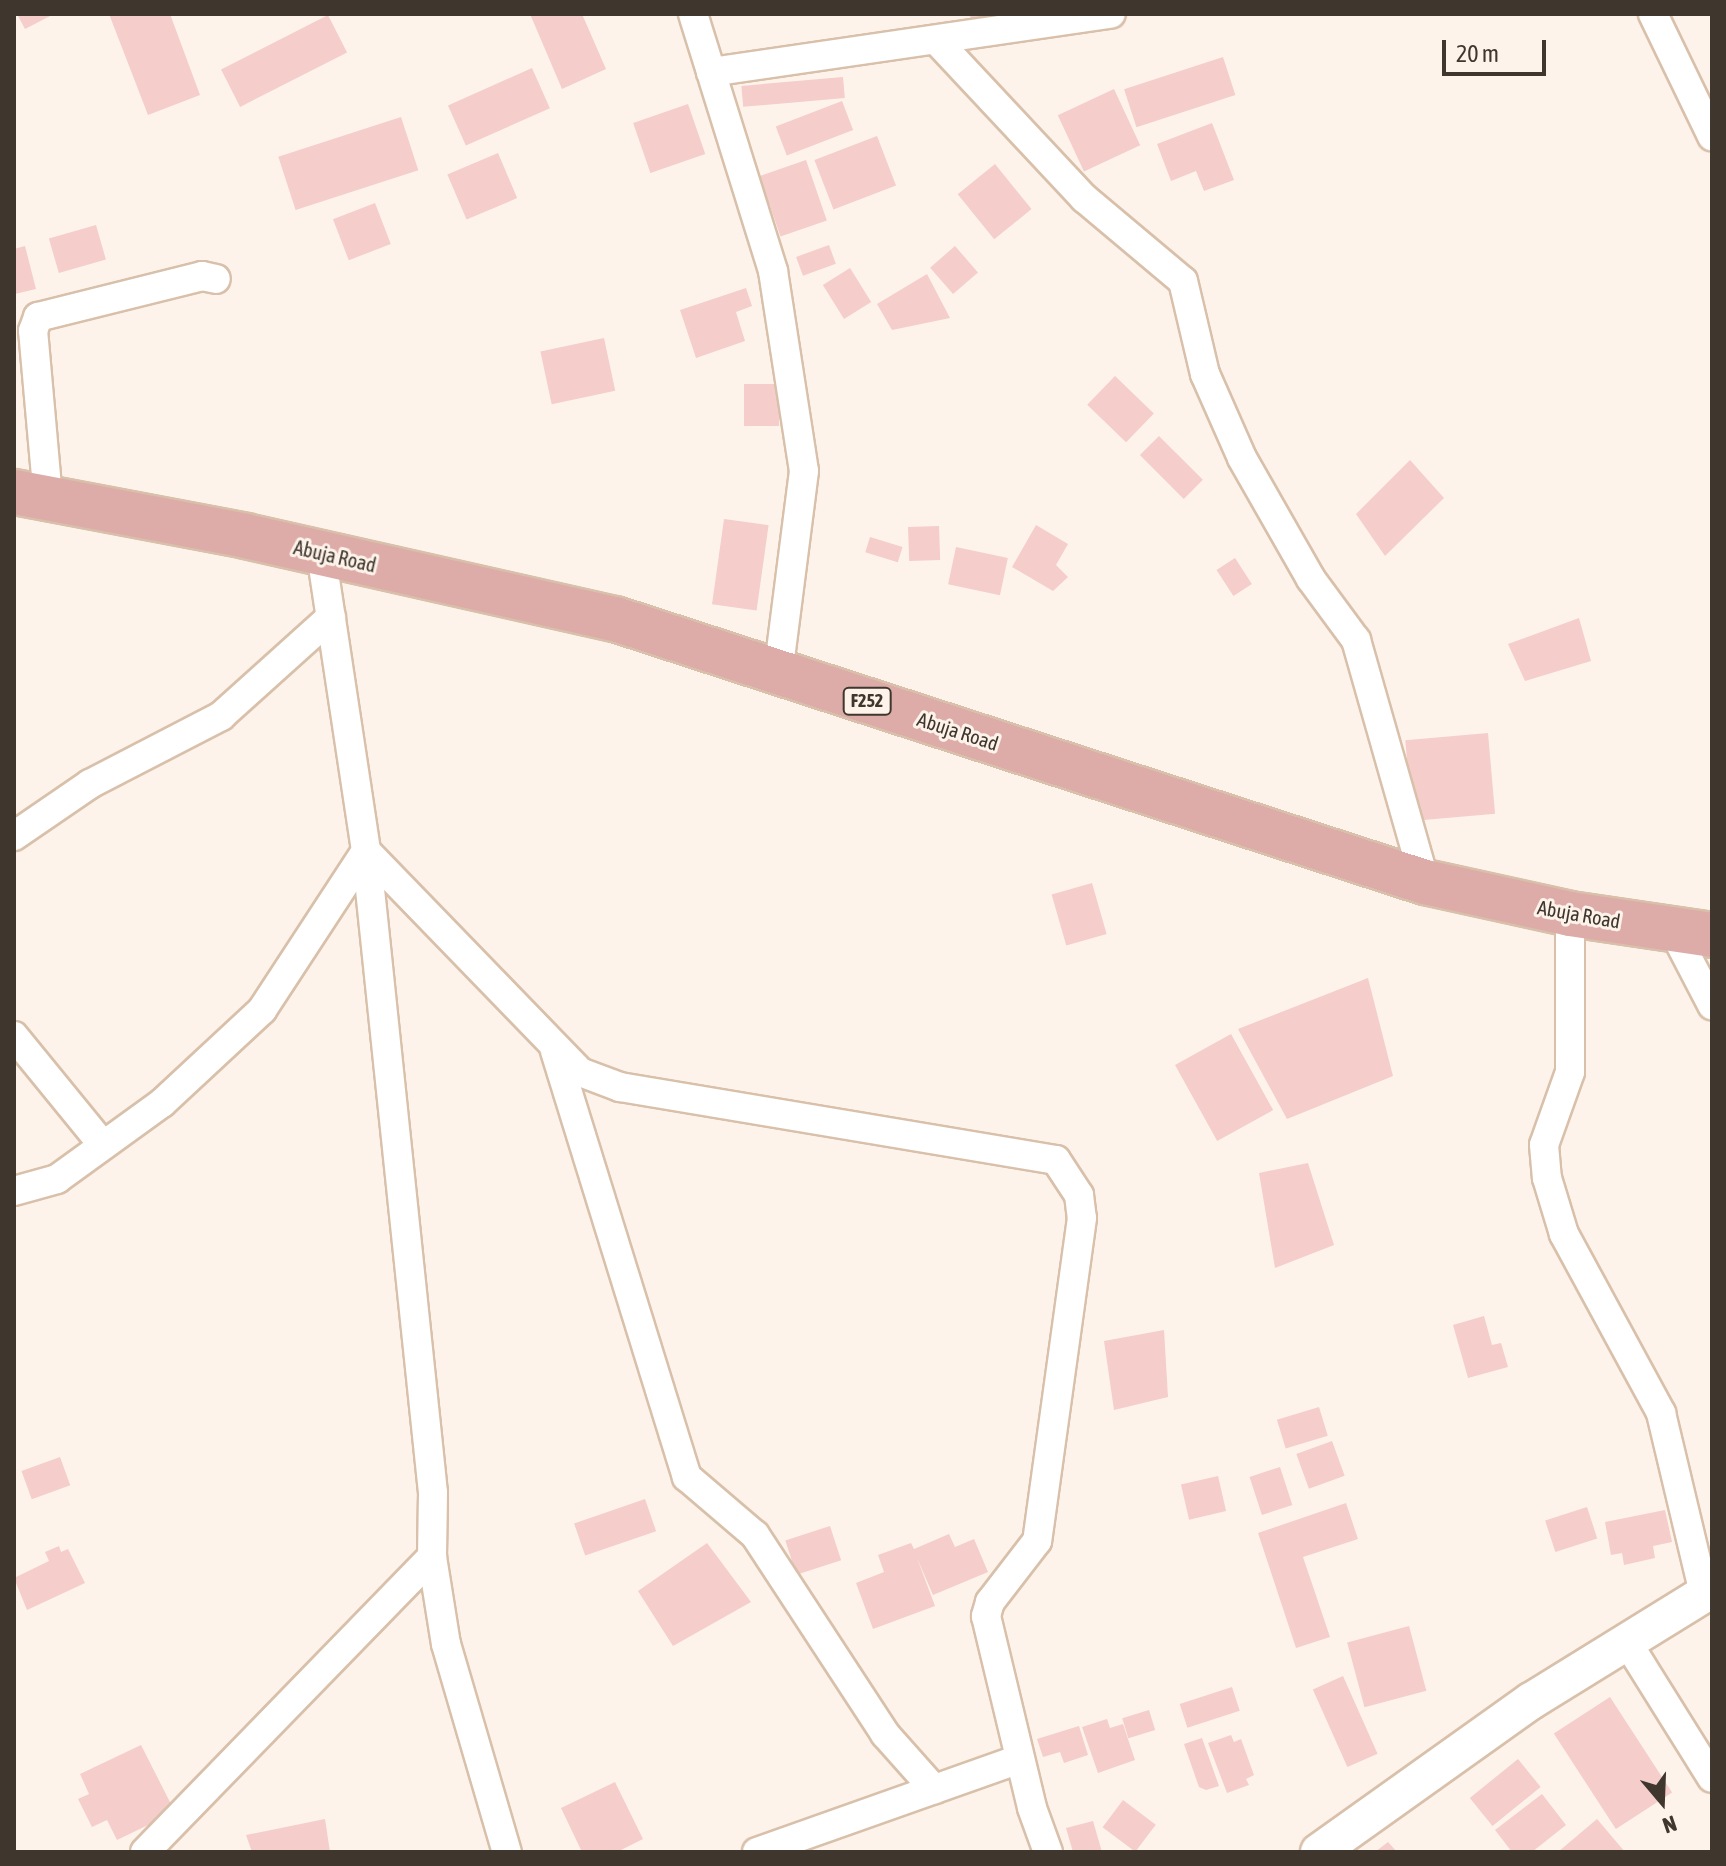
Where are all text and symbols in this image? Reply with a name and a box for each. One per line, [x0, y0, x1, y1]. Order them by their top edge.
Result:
scale bar [1446, 24, 1550, 74]
text: 20 m [1456, 40, 1499, 67]
street label: Abuja Road [291, 535, 379, 577]
road number: F252 [841, 687, 893, 715]
street label: Abuja Road [914, 707, 1002, 755]
street label: Abuja Road [1536, 895, 1622, 933]
north arrow [1622, 1762, 1702, 1842]
text: N [1659, 1810, 1680, 1839]

